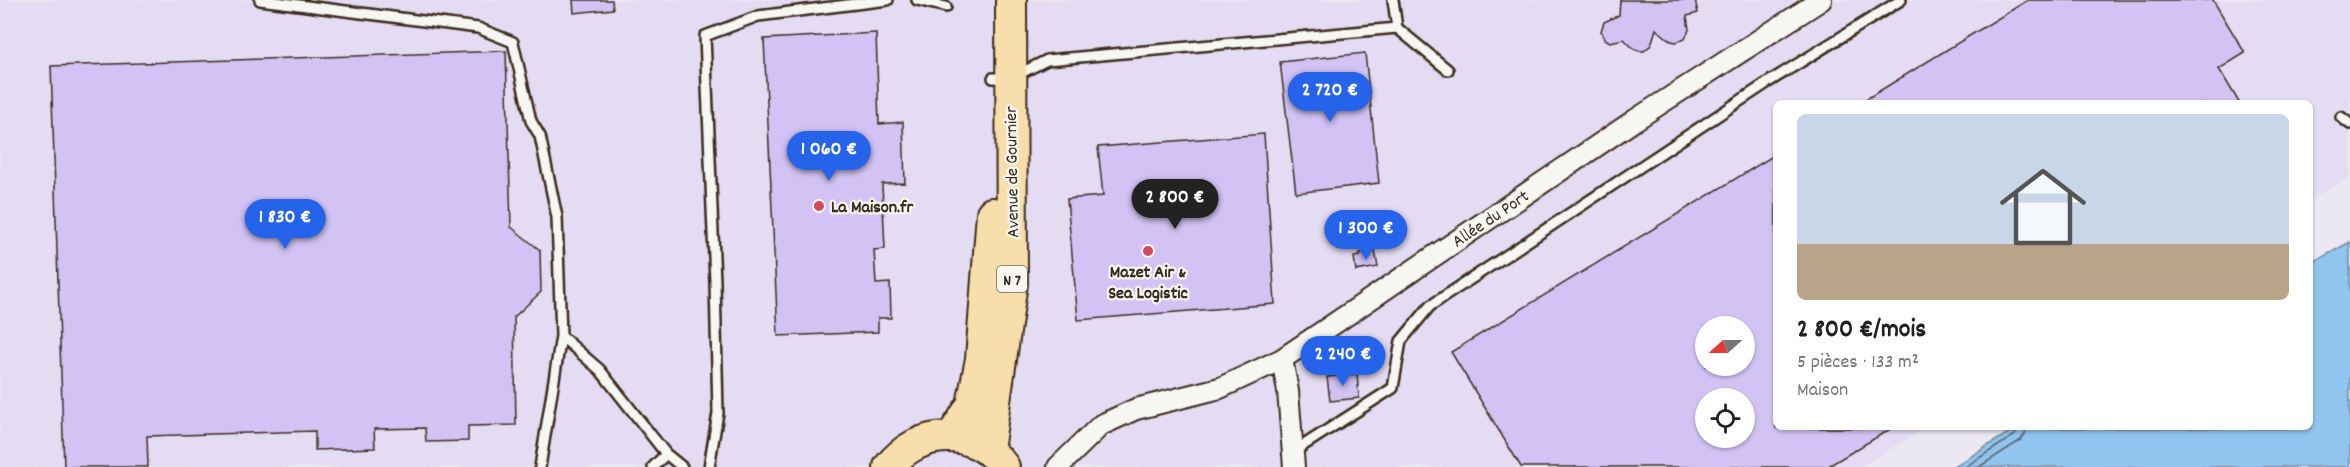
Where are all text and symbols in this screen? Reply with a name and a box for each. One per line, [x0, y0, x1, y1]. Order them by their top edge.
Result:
pin: 2 720 € [1275, 72, 1385, 123]
text: 2 720 € [1302, 77, 1358, 105]
street label: Avenue de Gournier [1000, 106, 1027, 238]
pin: 1 060 € [774, 131, 884, 182]
text: 1 060 € [801, 136, 857, 164]
icon: home [1989, 153, 2097, 261]
pin: 2 800 € [1120, 179, 1230, 230]
text: 2 800 € [1146, 184, 1204, 212]
street label: Allée du Port [1448, 185, 1535, 255]
place label: La Maison.fr [831, 196, 913, 221]
pin: 1 830 € [230, 199, 340, 250]
marker: La Maison.fr [812, 199, 826, 213]
text: 1 830 € [259, 204, 311, 232]
pin: 1 300 € [1311, 210, 1421, 261]
text: 1 300 € [1338, 215, 1394, 243]
marker: Mazet Air & Sea Logistic [1141, 244, 1155, 258]
place label: Mazet Air & Sea Logistic [1108, 261, 1188, 307]
road number: N 7 [997, 266, 1027, 292]
text: 2 800 €/mois [1797, 312, 1926, 349]
north arrow [1695, 316, 1755, 376]
map controls [1695, 316, 1755, 448]
pin: 2 240 € [1288, 336, 1398, 387]
text: 2 240 € [1315, 341, 1372, 369]
text: 5 pièces · 133 m² [1797, 349, 1919, 377]
text: Maison [1797, 377, 1848, 405]
button: locate [1695, 388, 1755, 448]

